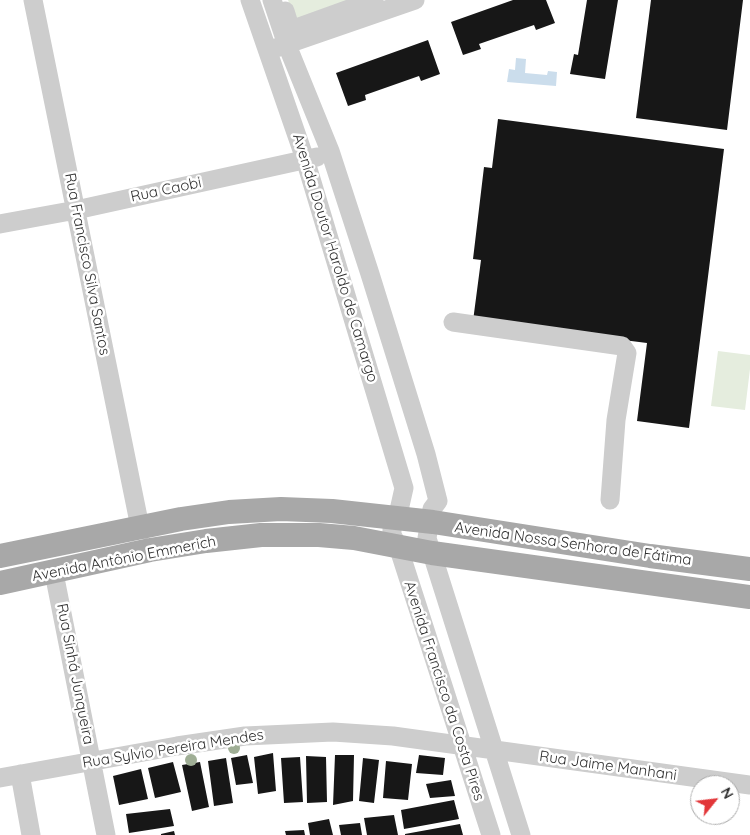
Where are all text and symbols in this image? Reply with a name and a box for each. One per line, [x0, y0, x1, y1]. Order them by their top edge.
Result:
street label: Avenida Doutor Haroldo de Camargo [289, 131, 381, 385]
street label: Rua Francisco Silva Santos [60, 171, 114, 357]
street label: Rua Caobi [129, 174, 203, 206]
street label: Avenida Nossa Senhora de Fátima [453, 518, 693, 570]
street label: Avenida Antônio Emmerich [31, 532, 217, 586]
street label: Avenida Francisco da Costa Pires [400, 579, 488, 803]
street label: Rua Sinhá Junqueira [52, 602, 98, 746]
street label: Rua Sylvio Pereira Mendes [81, 726, 265, 772]
street label: Rua Jaime Manhani [538, 747, 678, 785]
north arrow [690, 775, 740, 825]
text: N [717, 784, 738, 802]

